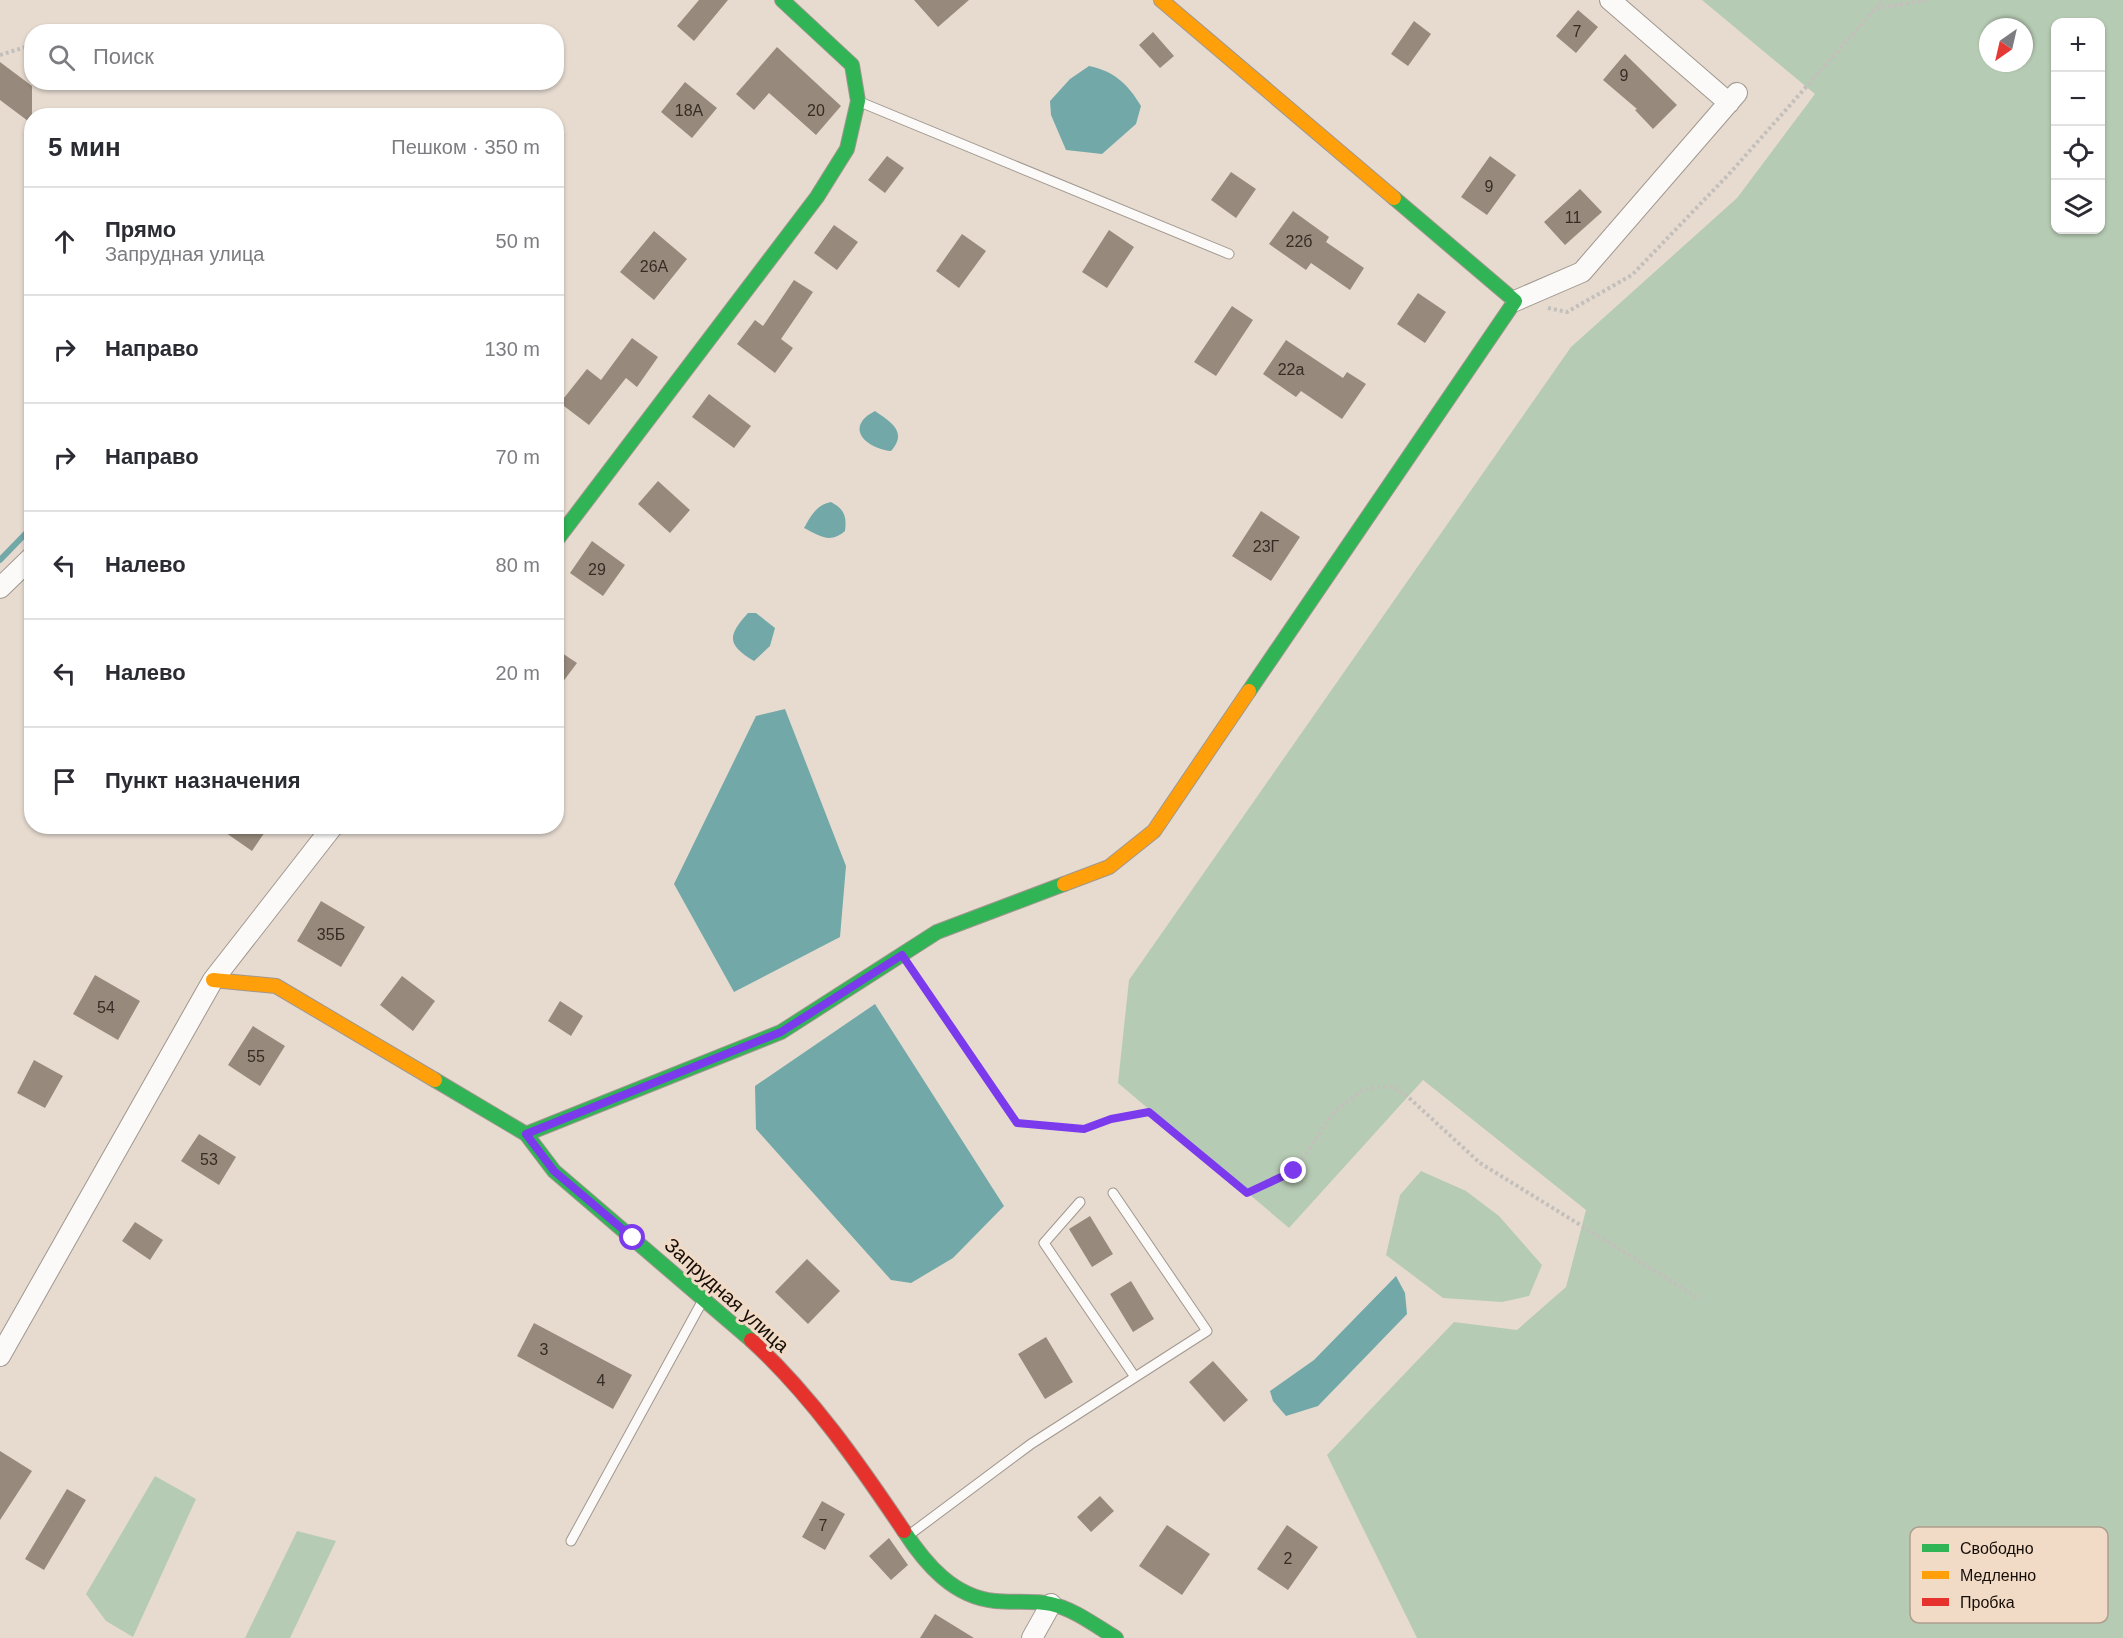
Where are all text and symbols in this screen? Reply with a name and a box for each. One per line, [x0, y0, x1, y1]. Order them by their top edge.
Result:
north arrow [1979, 18, 2033, 72]
map controls [2051, 18, 2105, 234]
button: + [2051, 18, 2105, 72]
house number: 7 [1573, 23, 1582, 40]
search box [24, 24, 564, 90]
icon: search [45, 41, 78, 74]
text: Поиск [93, 44, 154, 69]
house number: 9 [1620, 67, 1629, 84]
button: − [2051, 72, 2105, 126]
house number: 18А [675, 102, 704, 119]
house number: 20 [807, 102, 825, 119]
button: locate [2051, 126, 2105, 180]
text: 5 мин [48, 132, 121, 162]
text: Пешком · 350 m [391, 136, 540, 158]
house number: 9 [1485, 178, 1494, 195]
button: layers [2051, 180, 2105, 234]
house number: 11 [1565, 209, 1581, 226]
text: Прямо [105, 217, 176, 242]
icon: ahead [48, 225, 81, 258]
text: 50 m [496, 230, 540, 252]
house number: 22б [1286, 233, 1312, 250]
text: Запрудная улица [105, 243, 264, 265]
house number: 26А [640, 258, 669, 275]
icon: right [48, 333, 81, 366]
text: Направо [105, 336, 199, 361]
text: 130 m [484, 338, 540, 360]
house number: 22а [1278, 361, 1304, 378]
icon: right [48, 441, 81, 474]
text: Направо [105, 444, 199, 469]
text: 70 m [496, 446, 540, 468]
house number: 23Г [1253, 538, 1280, 555]
icon: left [48, 549, 81, 582]
text: Налево [105, 552, 186, 577]
text: 80 m [496, 554, 540, 576]
house number: 29 [588, 561, 606, 578]
icon: left [48, 657, 81, 690]
text: Налево [105, 660, 186, 685]
text: 20 m [496, 662, 540, 684]
icon: arrive [48, 765, 81, 798]
text: Пункт назначения [105, 768, 301, 793]
house number: 35Б [317, 926, 345, 943]
house number: 54 [97, 999, 115, 1016]
house number: 55 [247, 1048, 265, 1065]
house number: 53 [200, 1151, 218, 1168]
route end [1280, 1157, 1306, 1183]
route start [619, 1224, 645, 1250]
street label: Запрудная улица [660, 1233, 794, 1357]
house number: 3 [540, 1341, 549, 1358]
house number: 4 [597, 1372, 606, 1389]
house number: 7 [819, 1517, 828, 1534]
legend [1910, 1527, 2108, 1623]
text: Свободно [1960, 1540, 2034, 1557]
house number: 2 [1284, 1550, 1293, 1567]
text: Медленно [1960, 1567, 2036, 1584]
text: Пробка [1960, 1594, 2015, 1611]

